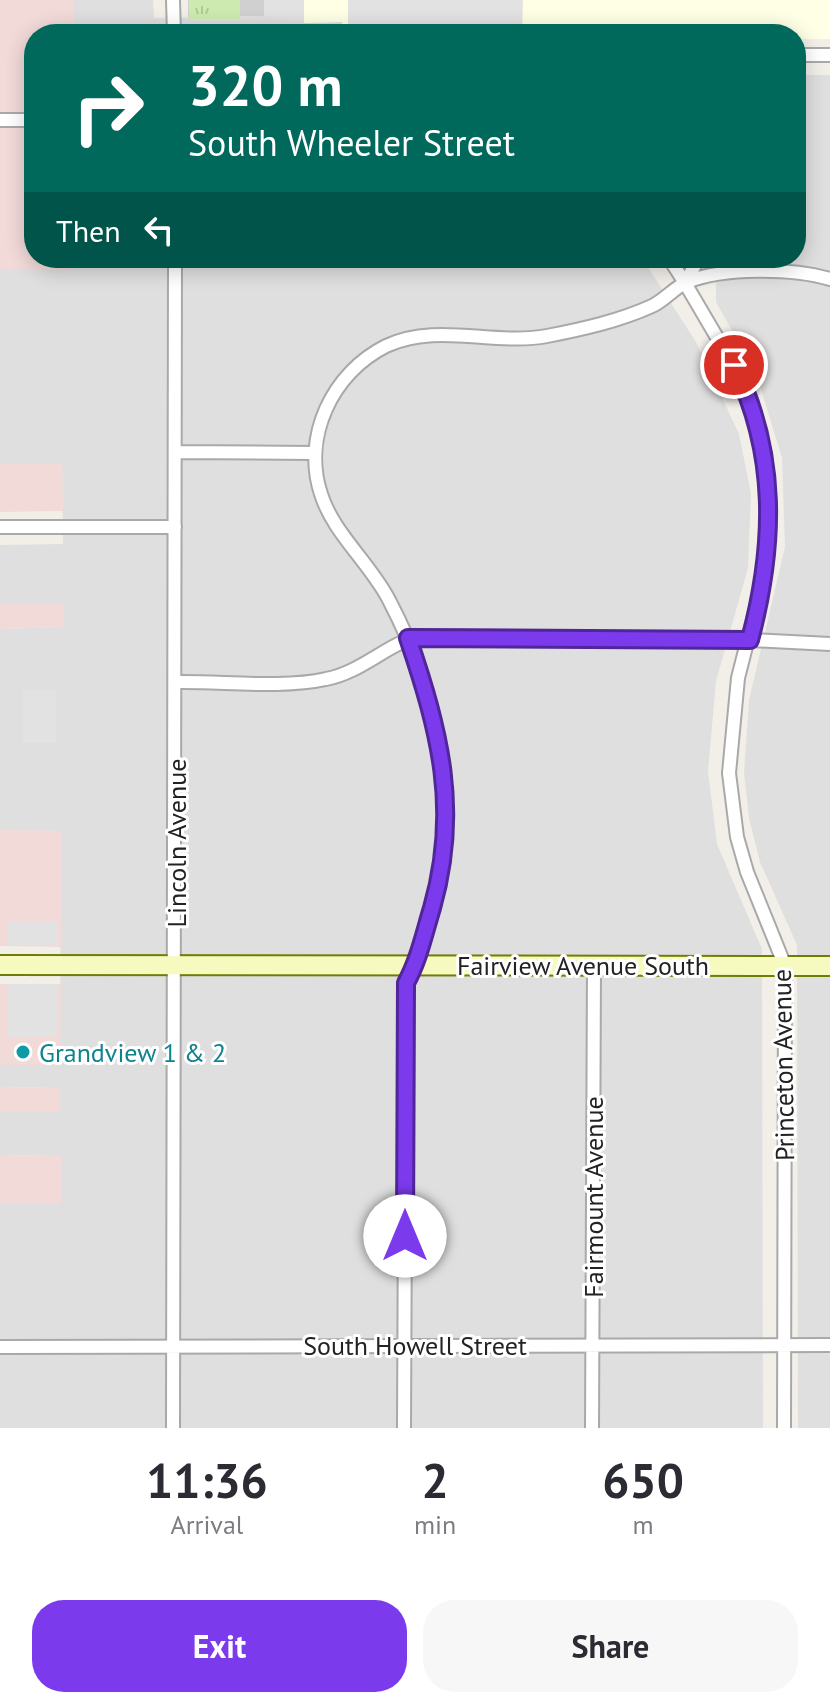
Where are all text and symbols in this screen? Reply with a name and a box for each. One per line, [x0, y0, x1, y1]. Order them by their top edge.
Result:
text: 320 m [188, 49, 343, 121]
icon: right [56, 56, 160, 160]
text: South Wheeler Street [188, 119, 515, 166]
icon: left [137, 208, 181, 252]
text: Then [56, 211, 121, 250]
pin [700, 331, 768, 399]
icon: arrive [712, 343, 756, 387]
street label: Lincoln Avenue [160, 759, 193, 927]
street label: Fairview Avenue South [457, 949, 709, 982]
street label: Princeton Avenue [765, 969, 801, 1161]
place label: Grandview 1 & 2 [39, 1036, 226, 1069]
marker: Grandview 1 & 2 [14, 1043, 32, 1061]
street label: Fairmount Avenue [577, 1096, 610, 1298]
position arrow [363, 1194, 447, 1278]
street label: South Howell Street [303, 1329, 527, 1362]
text: 11:36 [146, 1449, 268, 1511]
text: 2 [421, 1449, 449, 1511]
text: 650 [602, 1449, 684, 1511]
text: Arrival [171, 1508, 243, 1541]
text: min [414, 1508, 456, 1541]
text: m [633, 1508, 654, 1541]
button: Exit [32, 1600, 407, 1692]
button: Share [423, 1600, 798, 1692]

